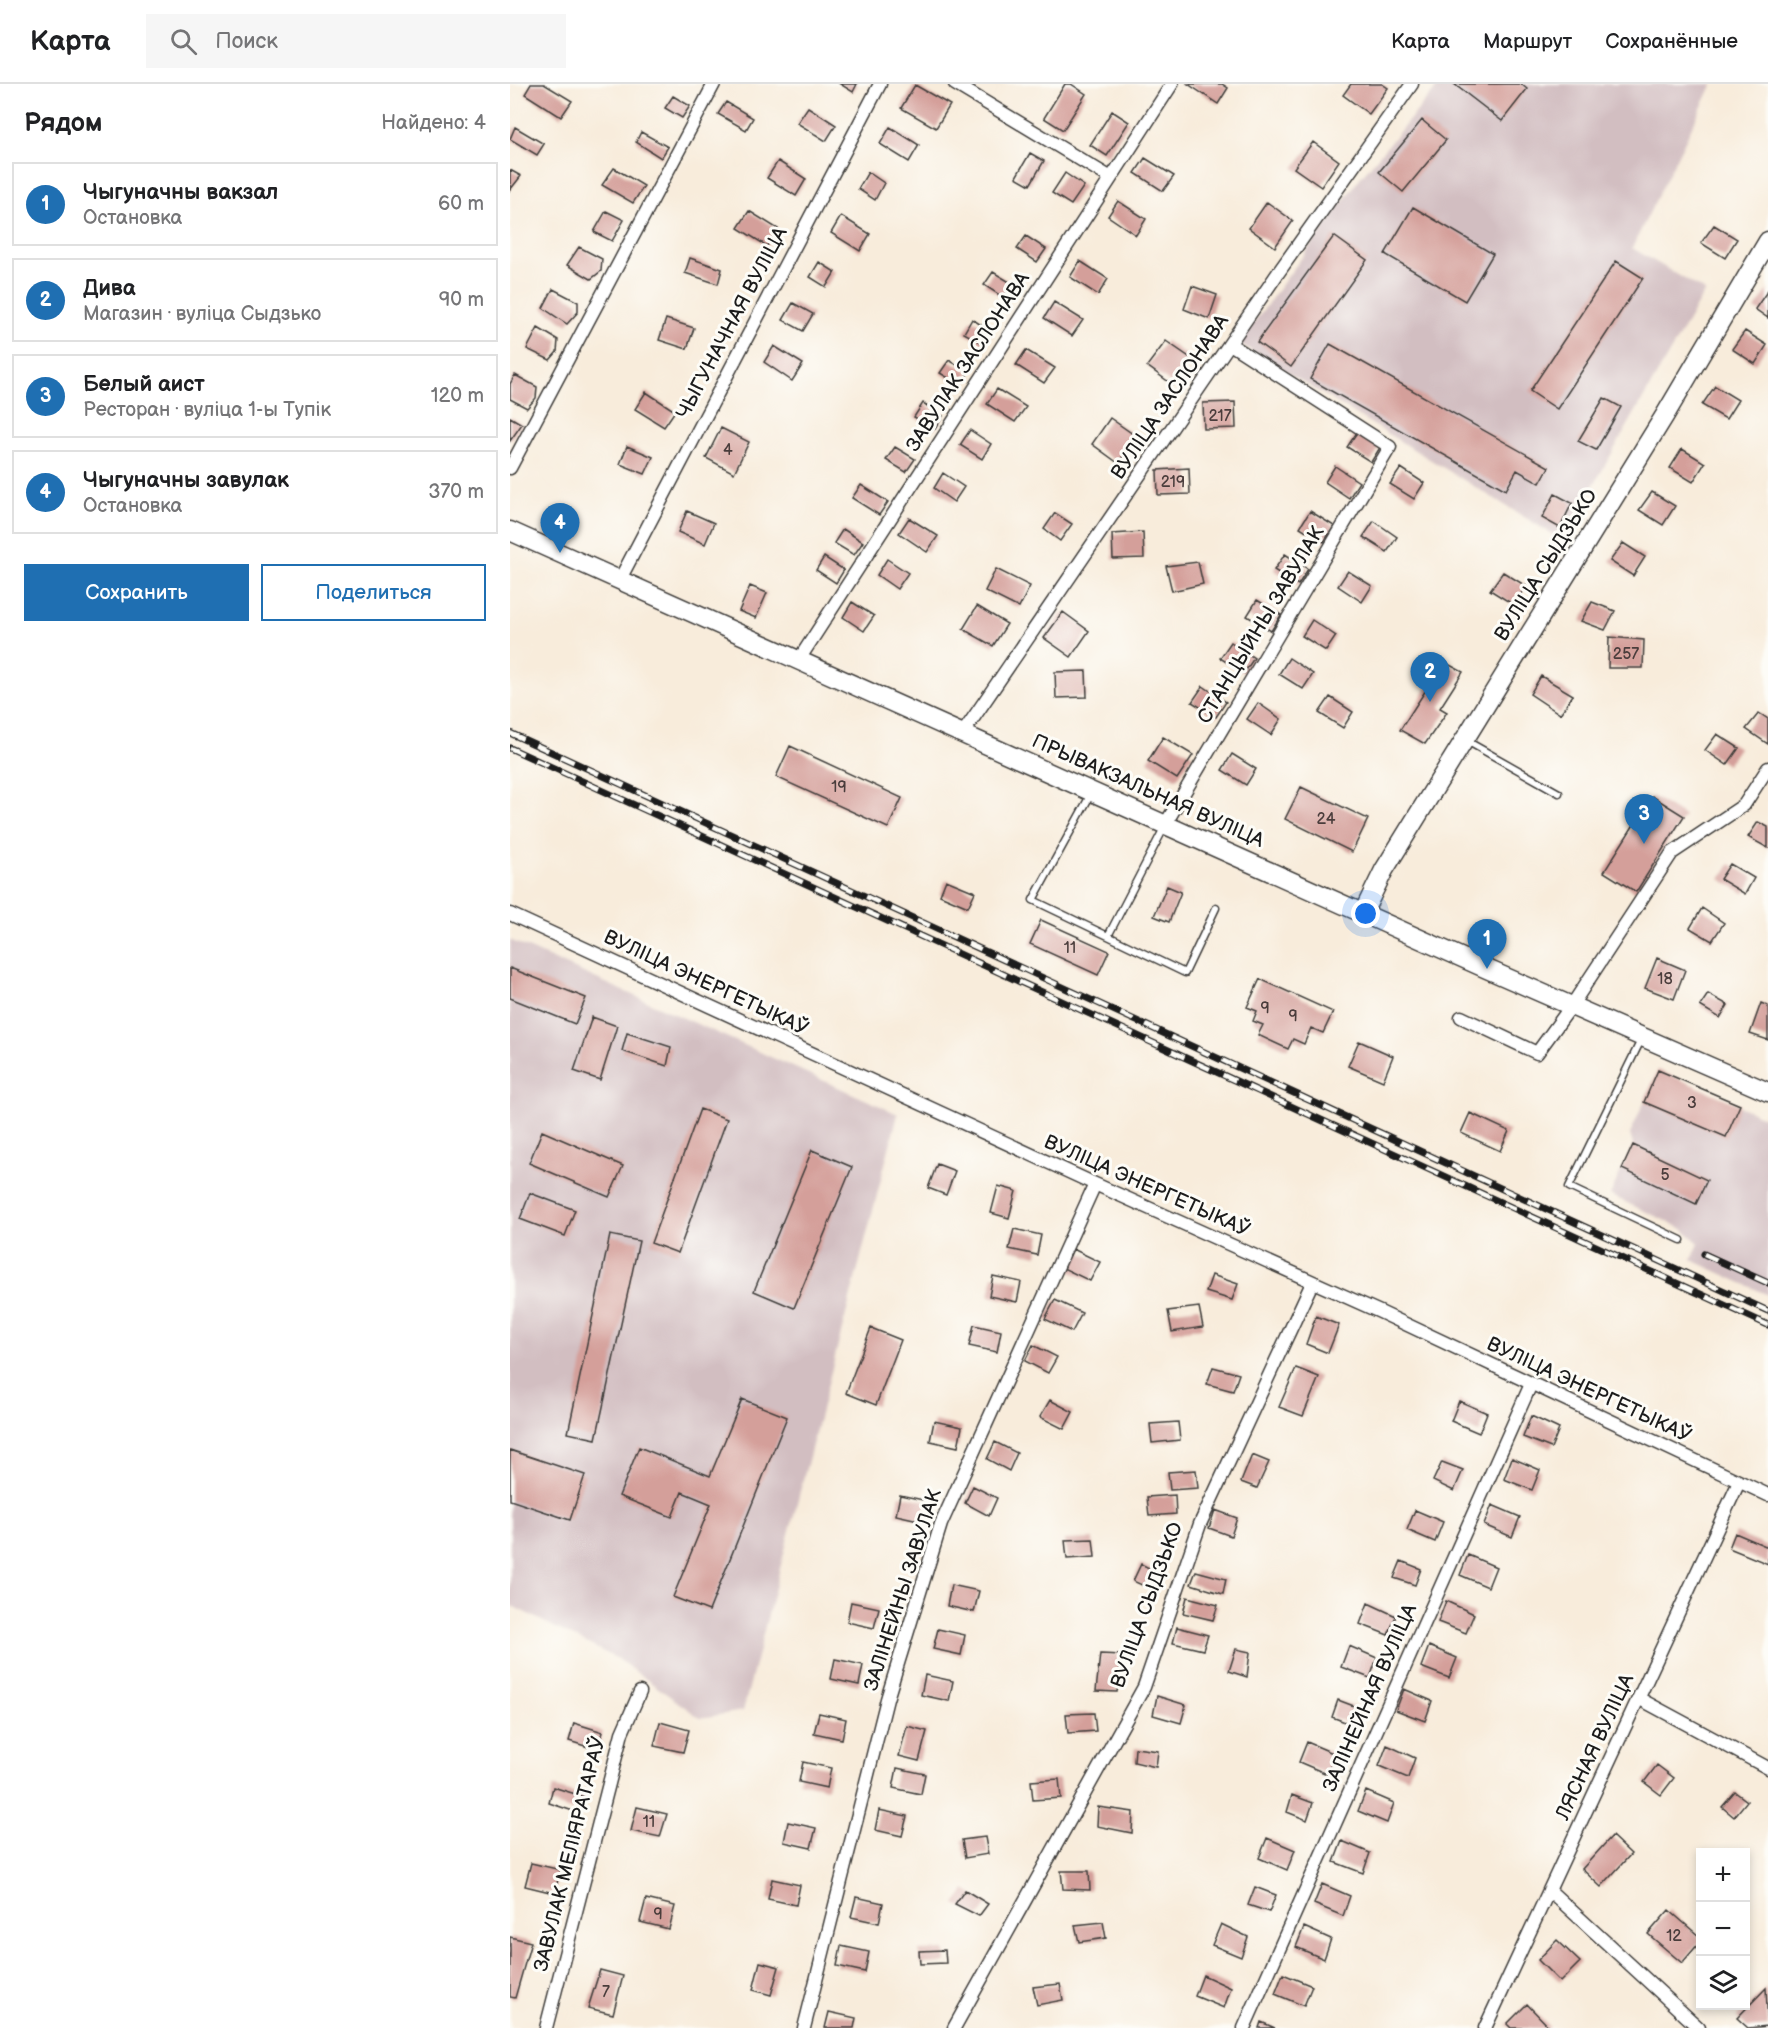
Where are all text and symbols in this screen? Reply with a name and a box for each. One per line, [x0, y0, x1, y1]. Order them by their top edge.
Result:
search box [146, 14, 566, 68]
text: Карта [30, 25, 110, 58]
icon: search [167, 25, 200, 58]
text: Поиск [215, 28, 278, 55]
text: Карта [1391, 29, 1450, 54]
text: Маршрут [1483, 29, 1572, 54]
text: Сохранённые [1605, 29, 1738, 54]
text: Рядом [24, 108, 102, 139]
text: Найдено: 4 [381, 111, 486, 135]
text: Чыгуначны вакзал [83, 179, 278, 206]
text: 1 [41, 192, 50, 216]
text: 60 m [438, 192, 484, 216]
text: Остановка [83, 206, 182, 230]
street label: ЧЫГУНАЧНАЯ ВУЛІЦА [671, 222, 793, 423]
street label: ЗАВУЛАК ЗАСЛОНАВА [901, 267, 1035, 456]
text: Дива [83, 275, 136, 302]
text: 2 [40, 288, 51, 312]
text: 90 m [439, 288, 484, 312]
text: Магазин · вуліца Сыдзько [83, 302, 321, 326]
street label: ВУЛІЦА ЗАСЛОНАВА [1106, 309, 1234, 484]
text: Белый аист [83, 371, 205, 398]
text: 3 [40, 384, 51, 408]
text: 120 m [431, 384, 484, 408]
text: Ресторан · вуліца 1-ы Тупік [83, 398, 331, 422]
house number: 217 [1208, 407, 1232, 426]
house number: 4 [723, 441, 733, 460]
text: Чыгуначны завулак [83, 467, 289, 494]
house number: 219 [1161, 473, 1185, 492]
text: 4 [40, 480, 51, 504]
text: 370 m [428, 480, 484, 504]
street label: ВУЛІЦА СЫДЗЬКО [1490, 485, 1602, 645]
text: Остановка [83, 494, 182, 518]
pin: 4 [541, 504, 580, 553]
street label: СТАНЦЫЙНЫ ЗАВУЛАК [1193, 522, 1329, 728]
button: Сохранить [24, 564, 249, 621]
button: Поделиться [261, 564, 486, 621]
house number: 257 [1613, 645, 1639, 664]
pin: 2 [1410, 652, 1450, 702]
street label: ПРЫВАКЗАЛЬНАЯ ВУЛІЦА [1028, 729, 1268, 853]
house number: 19 [831, 778, 847, 797]
pin: 3 [1624, 794, 1664, 844]
house number: 24 [1317, 810, 1336, 829]
your location [1351, 899, 1380, 928]
pin: 1 [1468, 920, 1506, 969]
street label: ВУЛІЦА ЭНЕРГЕТЫКАЎ [600, 924, 813, 1041]
house number: 11 [1064, 939, 1076, 958]
house number: 18 [1657, 970, 1673, 989]
house number: 9 [1260, 999, 1270, 1018]
house number: 9 [1288, 1007, 1298, 1026]
house number: 3 [1687, 1094, 1697, 1113]
street label: ВУЛІЦА ЭНЕРГЕТЫКАЎ [1040, 1129, 1254, 1242]
house number: 5 [1660, 1166, 1670, 1185]
street label: ВУЛІЦА ЭНЕРГЕТЫКАЎ [1483, 1331, 1696, 1448]
street label: ЗАЛІНЕЙНЫ ЗАВУЛАК [859, 1486, 947, 1694]
street label: ВУЛІЦА СЫДЗЬКО [1106, 1519, 1188, 1691]
street label: ЗАЛІНЕЙНАЯ ВУЛІЦА [1318, 1600, 1423, 1796]
street label: ЛЯСНАЯ ВУЛІЦА [1550, 1669, 1640, 1825]
street label: ЗАВУЛАК МЕЛІЯРАТАРАЎ [528, 1734, 611, 1974]
house number: 11 [643, 1813, 655, 1832]
map controls [1696, 1848, 1750, 2010]
button: + [1696, 1848, 1750, 1902]
button: − [1696, 1902, 1750, 1956]
house number: 9 [653, 1905, 663, 1924]
house number: 12 [1666, 1927, 1682, 1946]
button: layers [1696, 1956, 1750, 2010]
house number: 7 [602, 1983, 610, 2002]

